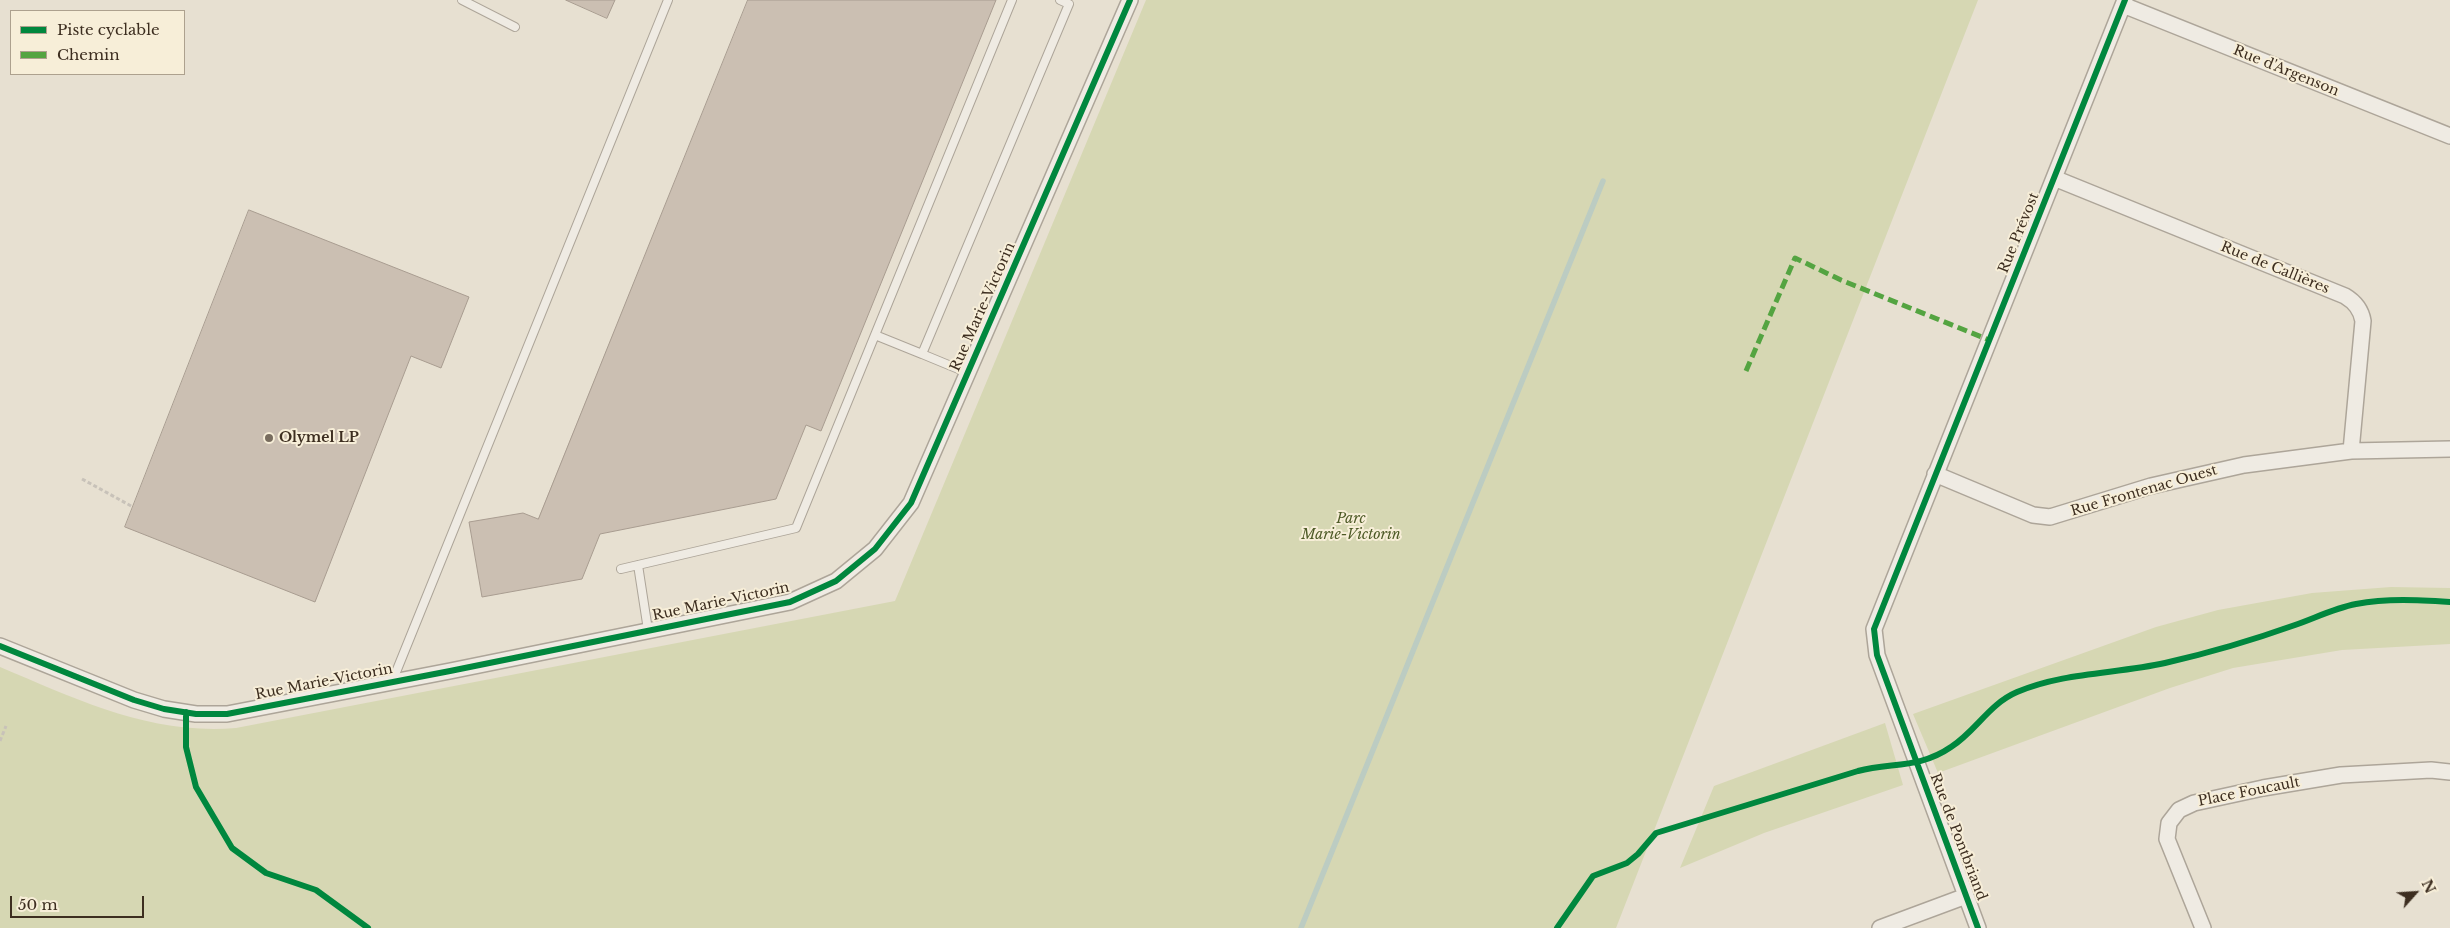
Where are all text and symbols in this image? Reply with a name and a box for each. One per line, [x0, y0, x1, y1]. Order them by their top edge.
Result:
legend [10, 10, 185, 75]
text: Piste cyclable [57, 20, 160, 39]
street label: Rue d'Argenson [2231, 42, 2341, 100]
text: Chemin [57, 45, 120, 64]
street label: Rue Prévost [1995, 190, 2043, 276]
street label: Rue de Callières [2218, 239, 2332, 297]
street label: Rue Marie-Victorin [947, 240, 1019, 374]
place label: Olymel LP [279, 430, 359, 446]
marker: Olymel LP [263, 432, 275, 444]
street label: Rue Frontenac Ouest [2069, 462, 2219, 520]
park label: Parc Marie-Victorin [1301, 511, 1401, 544]
street label: Rue Marie-Victorin [651, 579, 791, 625]
street label: Rue Marie-Victorin [254, 660, 394, 704]
street label: Rue de Pontbriand [1926, 771, 1990, 903]
street label: Place Foucault [2197, 774, 2301, 810]
north arrow [2390, 868, 2440, 918]
text: N [2418, 877, 2439, 896]
scale bar [12, 886, 146, 918]
text: 50 m [18, 895, 58, 914]

